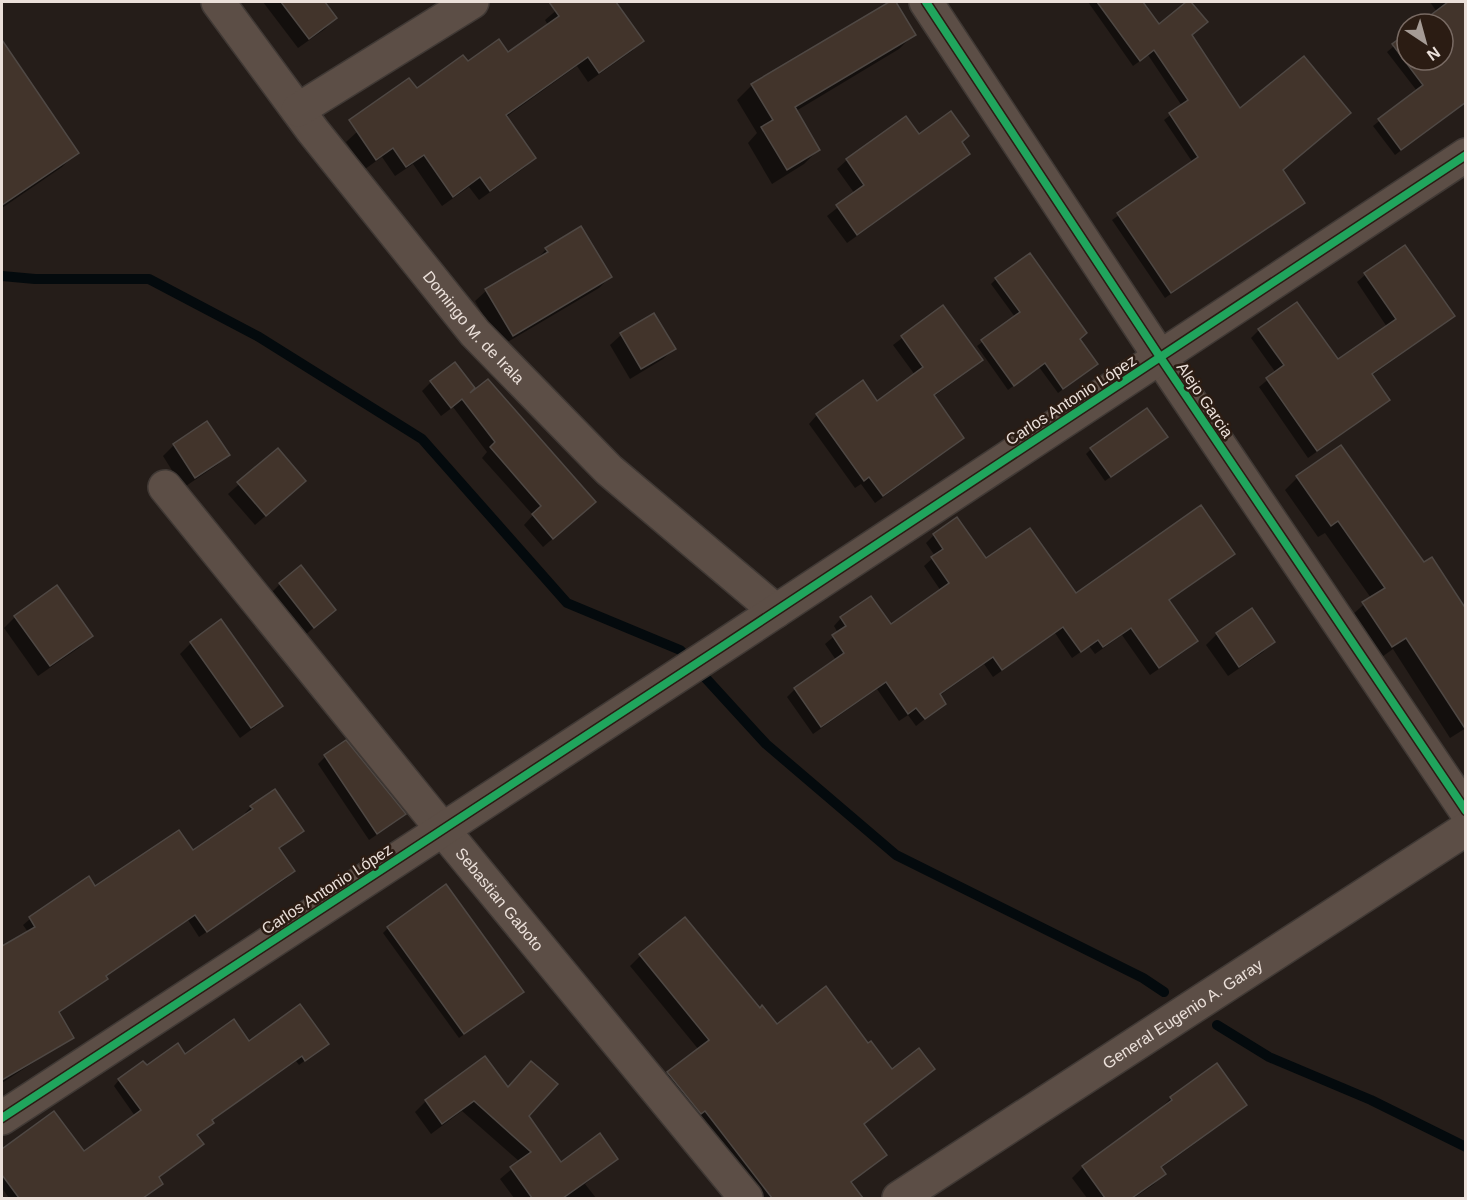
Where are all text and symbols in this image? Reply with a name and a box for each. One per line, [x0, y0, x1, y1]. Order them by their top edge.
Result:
north arrow [1395, 12, 1455, 72]
text: N [1424, 43, 1443, 64]
street label: Domingo M. de Irala [420, 267, 528, 387]
street label: Carlos Antonio López [1003, 351, 1139, 449]
street label: Alejo Garcia [1174, 359, 1236, 441]
street label: Carlos Antonio López [259, 840, 395, 938]
street label: Sebastian Gaboto [453, 844, 547, 954]
street label: General Eugenio A. Garay [1099, 956, 1265, 1072]

